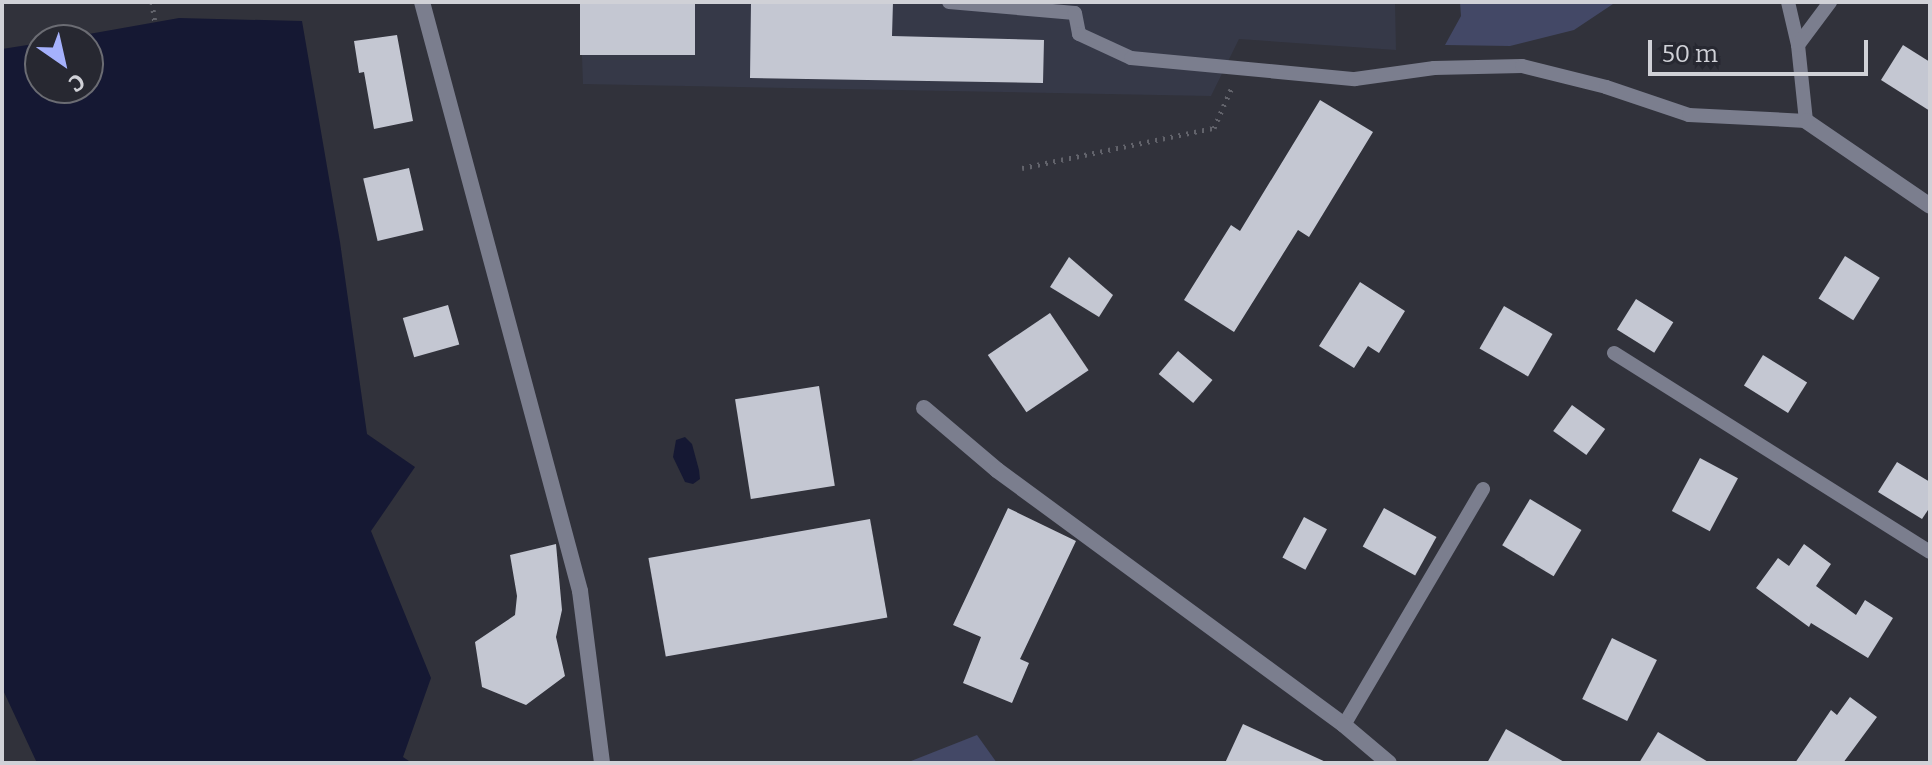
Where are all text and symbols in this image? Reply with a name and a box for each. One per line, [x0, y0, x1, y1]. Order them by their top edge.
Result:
north arrow [24, 24, 104, 104]
scale bar [1652, 24, 1872, 74]
text: 50 m [1662, 40, 1718, 68]
text: С [63, 68, 90, 98]

